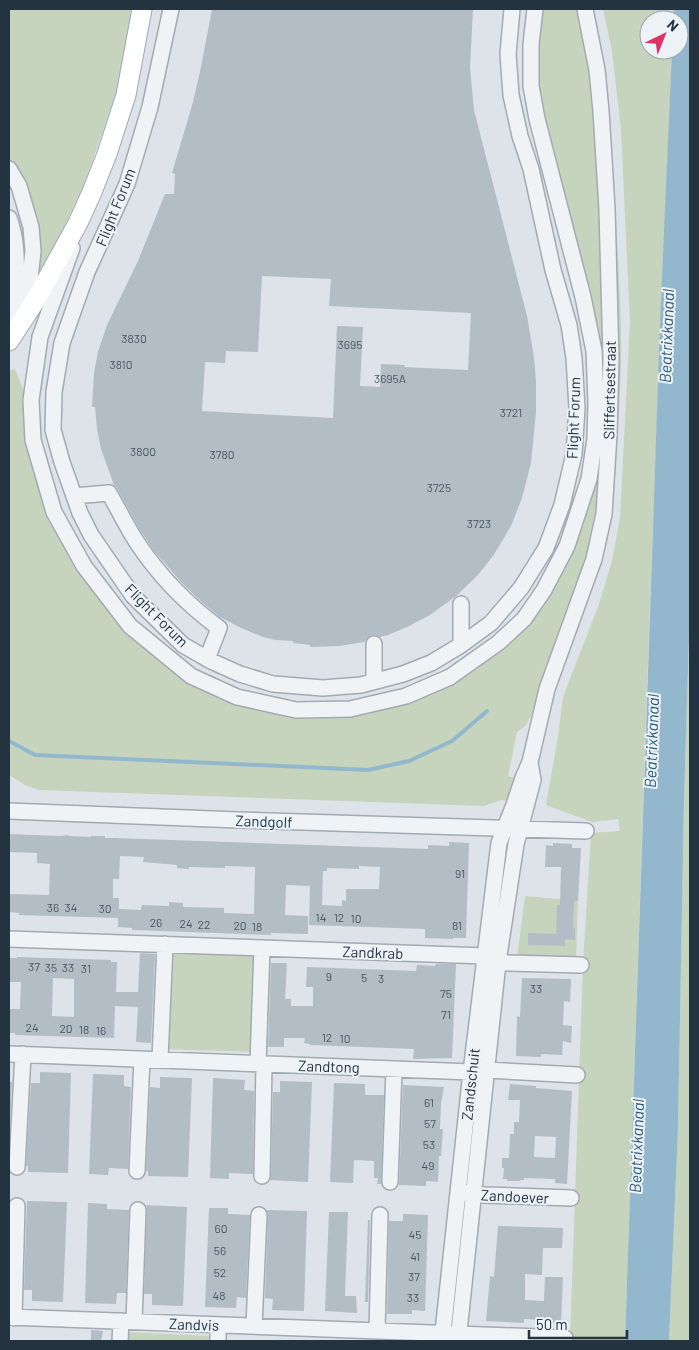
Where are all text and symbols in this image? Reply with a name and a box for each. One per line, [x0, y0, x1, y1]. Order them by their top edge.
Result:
north arrow [639, 10, 689, 60]
text: N [664, 16, 682, 35]
street label: Flight Forum [91, 165, 139, 249]
water label: Beatrixkanaal [655, 288, 677, 383]
house number: 3830 [121, 331, 147, 345]
house number: 3695 [338, 337, 362, 351]
street label: Sliffertsestraat [599, 340, 619, 440]
house number: 3810 [109, 357, 133, 371]
house number: 3695A [374, 371, 406, 385]
street label: Flight Forum [563, 377, 583, 459]
house number: 3721 [500, 405, 522, 419]
house number: 3800 [130, 444, 156, 458]
house number: 3780 [210, 447, 234, 461]
house number: 3725 [427, 480, 451, 494]
house number: 3723 [467, 516, 491, 530]
street label: Flight Forum [122, 580, 192, 650]
water label: Beatrixkanaal [640, 693, 662, 788]
street label: Zandgolf [235, 811, 293, 831]
house number: 91 [455, 866, 465, 880]
house number: 36 [47, 900, 59, 914]
house number: 34 [65, 900, 77, 914]
house number: 30 [99, 901, 111, 915]
house number: 14 [316, 910, 326, 924]
house number: 12 [334, 910, 344, 924]
house number: 10 [351, 911, 361, 925]
house number: 26 [150, 915, 162, 929]
house number: 24 [179, 916, 193, 930]
house number: 22 [198, 917, 210, 931]
house number: 20 [233, 918, 247, 932]
house number: 81 [452, 918, 462, 932]
house number: 18 [252, 919, 262, 933]
street label: Zandkrab [342, 942, 404, 962]
house number: 37 [28, 959, 40, 973]
house number: 35 [45, 960, 57, 974]
house number: 33 [62, 960, 74, 974]
house number: 31 [81, 961, 91, 975]
house number: 9 [326, 969, 332, 983]
house number: 5 [361, 970, 367, 984]
house number: 3 [378, 971, 384, 985]
house number: 33 [530, 981, 542, 995]
house number: 75 [440, 986, 452, 1000]
house number: 71 [441, 1007, 451, 1021]
house number: 24 [25, 1020, 39, 1034]
house number: 20 [59, 1021, 73, 1035]
house number: 18 [79, 1022, 89, 1036]
house number: 16 [96, 1023, 106, 1037]
house number: 12 [322, 1030, 332, 1044]
house number: 10 [340, 1031, 350, 1045]
street label: Zandschuit [457, 1047, 483, 1121]
street label: Zandtong [298, 1056, 360, 1076]
house number: 61 [424, 1095, 434, 1109]
water label: Beatrixkanaal [625, 1098, 647, 1193]
house number: 57 [424, 1116, 436, 1130]
house number: 53 [423, 1137, 435, 1151]
house number: 49 [422, 1158, 434, 1172]
street label: Zandoever [480, 1185, 550, 1207]
house number: 60 [215, 1221, 227, 1235]
house number: 45 [409, 1227, 421, 1241]
house number: 56 [214, 1243, 226, 1257]
house number: 41 [410, 1249, 420, 1263]
house number: 52 [214, 1265, 226, 1279]
house number: 37 [408, 1269, 420, 1283]
house number: 48 [213, 1288, 225, 1302]
house number: 33 [407, 1290, 419, 1304]
scale bar [529, 1308, 626, 1340]
street label: Zandvis [169, 1314, 219, 1334]
text: 50 m [536, 1315, 568, 1333]

